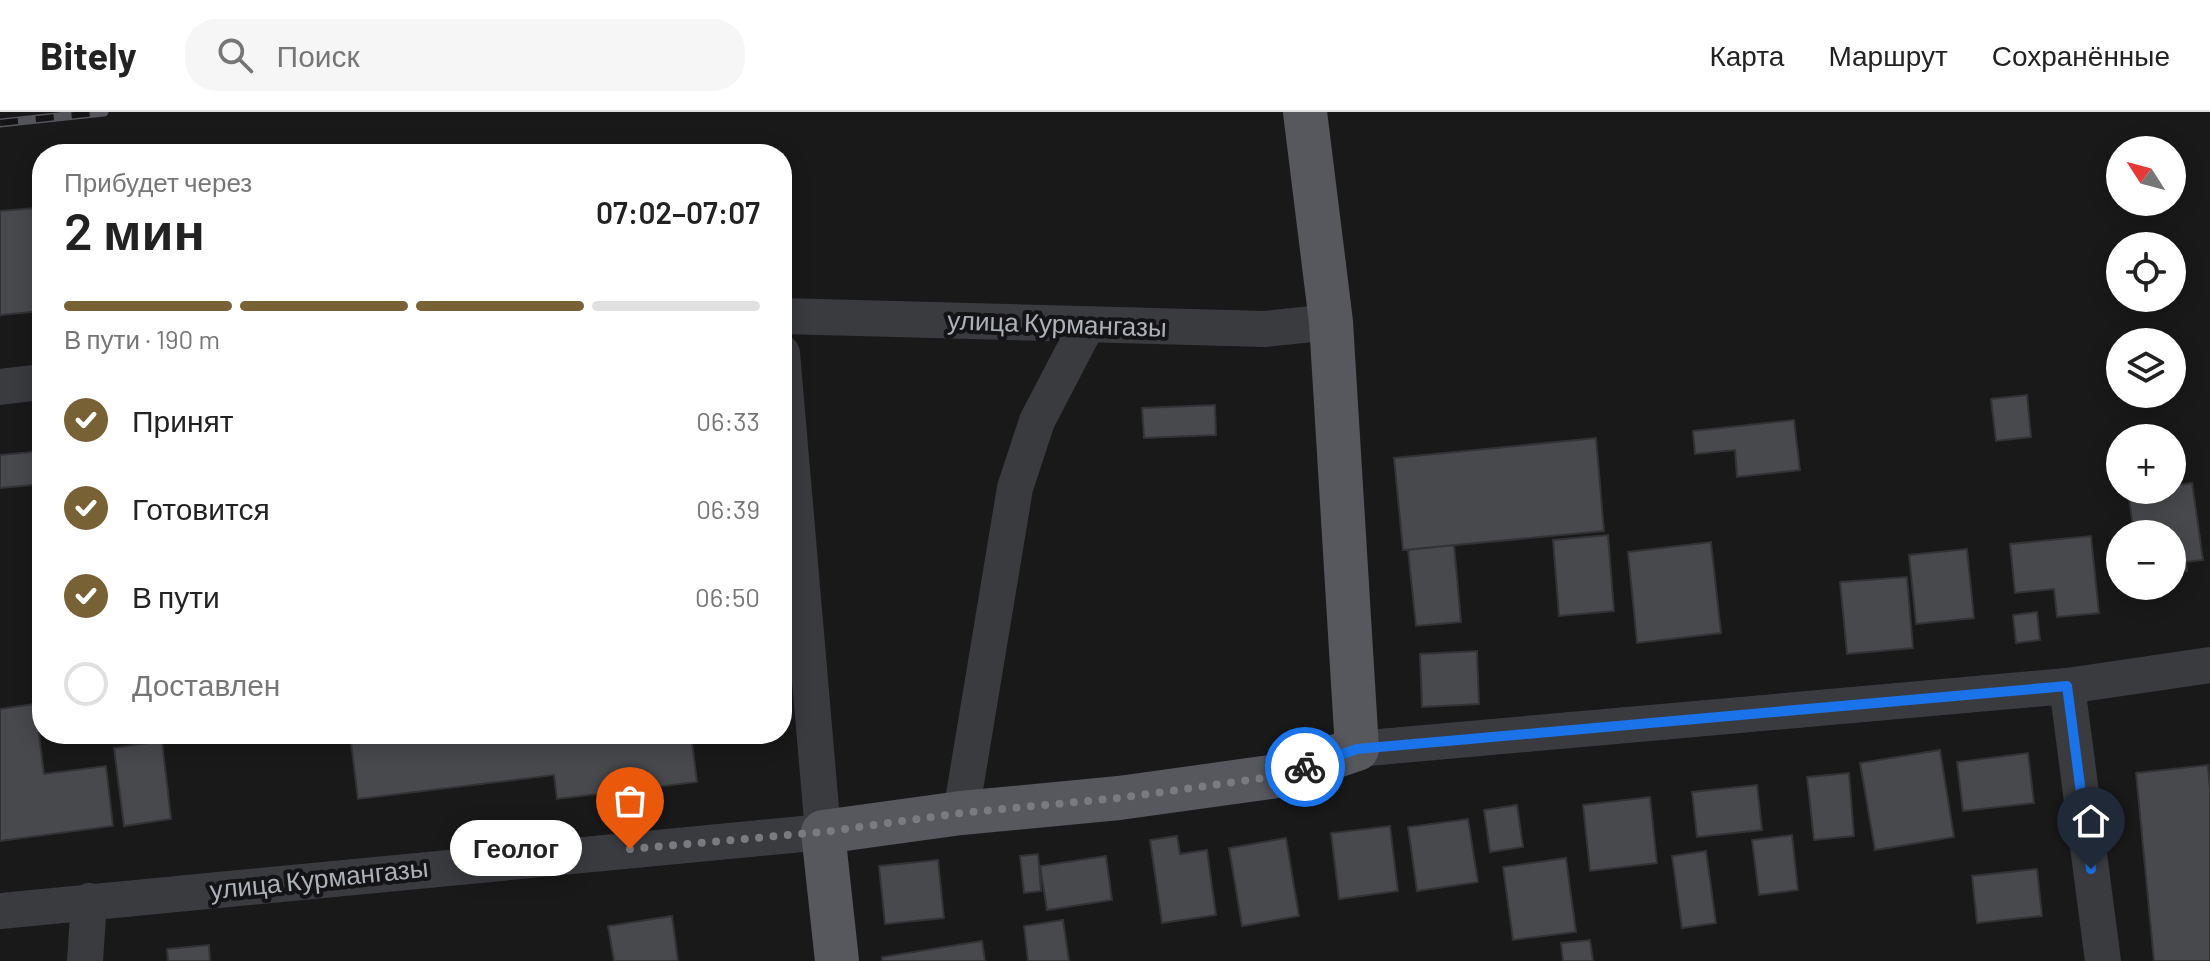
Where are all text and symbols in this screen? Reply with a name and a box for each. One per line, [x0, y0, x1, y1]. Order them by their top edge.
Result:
search box [185, 19, 745, 91]
text: Bitely [40, 32, 137, 78]
icon: search [213, 33, 257, 77]
text: Поиск [277, 37, 360, 73]
text: Карта [1709, 38, 1784, 72]
text: Маршрут [1828, 38, 1948, 72]
text: Сохранённые [1992, 38, 2170, 72]
north arrow [2106, 136, 2186, 216]
map controls [2106, 136, 2186, 600]
text: Прибудет через [64, 166, 252, 197]
text: 07:02–07:07 [596, 194, 760, 230]
text: 2 мин [64, 198, 205, 260]
button: locate [2106, 232, 2186, 312]
street label: улица Курмангазы [947, 303, 1167, 342]
text: В пути · 190 m [64, 323, 220, 354]
button: layers [2106, 328, 2186, 408]
icon: check [64, 398, 108, 442]
text: Принят [132, 402, 234, 438]
text: 06:33 [696, 405, 760, 436]
button: + [2106, 424, 2186, 504]
icon: check [64, 486, 108, 530]
text: Готовится [132, 490, 270, 526]
text: 06:39 [696, 493, 760, 524]
button: − [2106, 520, 2186, 600]
icon: check [64, 574, 108, 618]
text: В пути [132, 578, 220, 614]
text: 06:50 [695, 581, 760, 612]
text: Доставлен [132, 666, 280, 702]
courier [1265, 727, 1345, 807]
icon: bike [1283, 745, 1327, 789]
pin [596, 767, 664, 849]
icon: bag [608, 779, 652, 823]
pin [2057, 787, 2125, 869]
icon: home [2069, 799, 2113, 843]
callout: Геолог [450, 821, 582, 877]
text: Геолог [473, 832, 559, 863]
street label: улица Курмангазы [208, 851, 430, 904]

